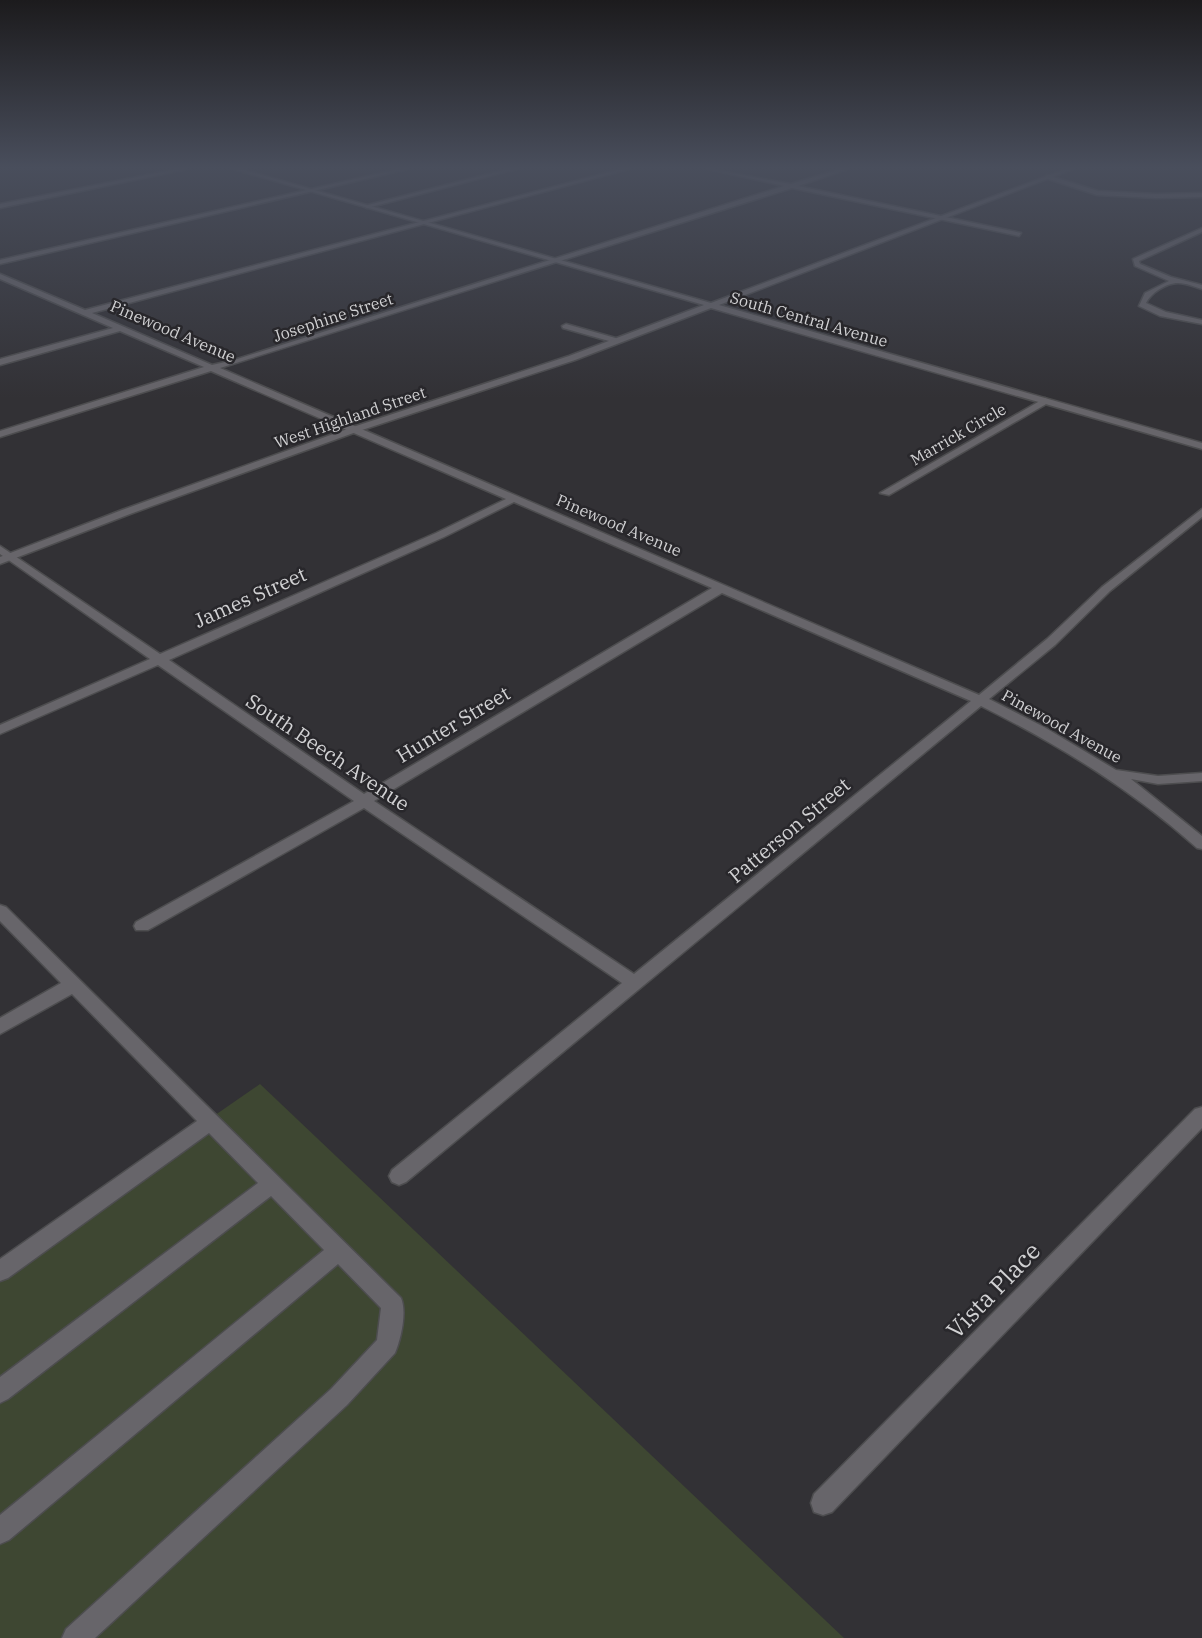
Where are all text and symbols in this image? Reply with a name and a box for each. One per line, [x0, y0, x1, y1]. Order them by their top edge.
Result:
street label: South Central Avenue [728, 287, 890, 351]
street label: Josephine Street [271, 288, 396, 346]
street label: Pinewood Avenue [107, 296, 239, 366]
street label: West Highland Street [272, 382, 429, 452]
street label: Marrick Circle [907, 398, 1009, 470]
street label: Pinewood Avenue [553, 490, 685, 560]
street label: James Street [190, 560, 310, 634]
street label: Hunter Street [391, 679, 515, 769]
street label: Pinewood Avenue [998, 685, 1126, 767]
street label: South Beech Avenue [241, 687, 415, 817]
street label: Patterson Street [722, 771, 856, 889]
street label: Vista Place [939, 1235, 1047, 1345]

